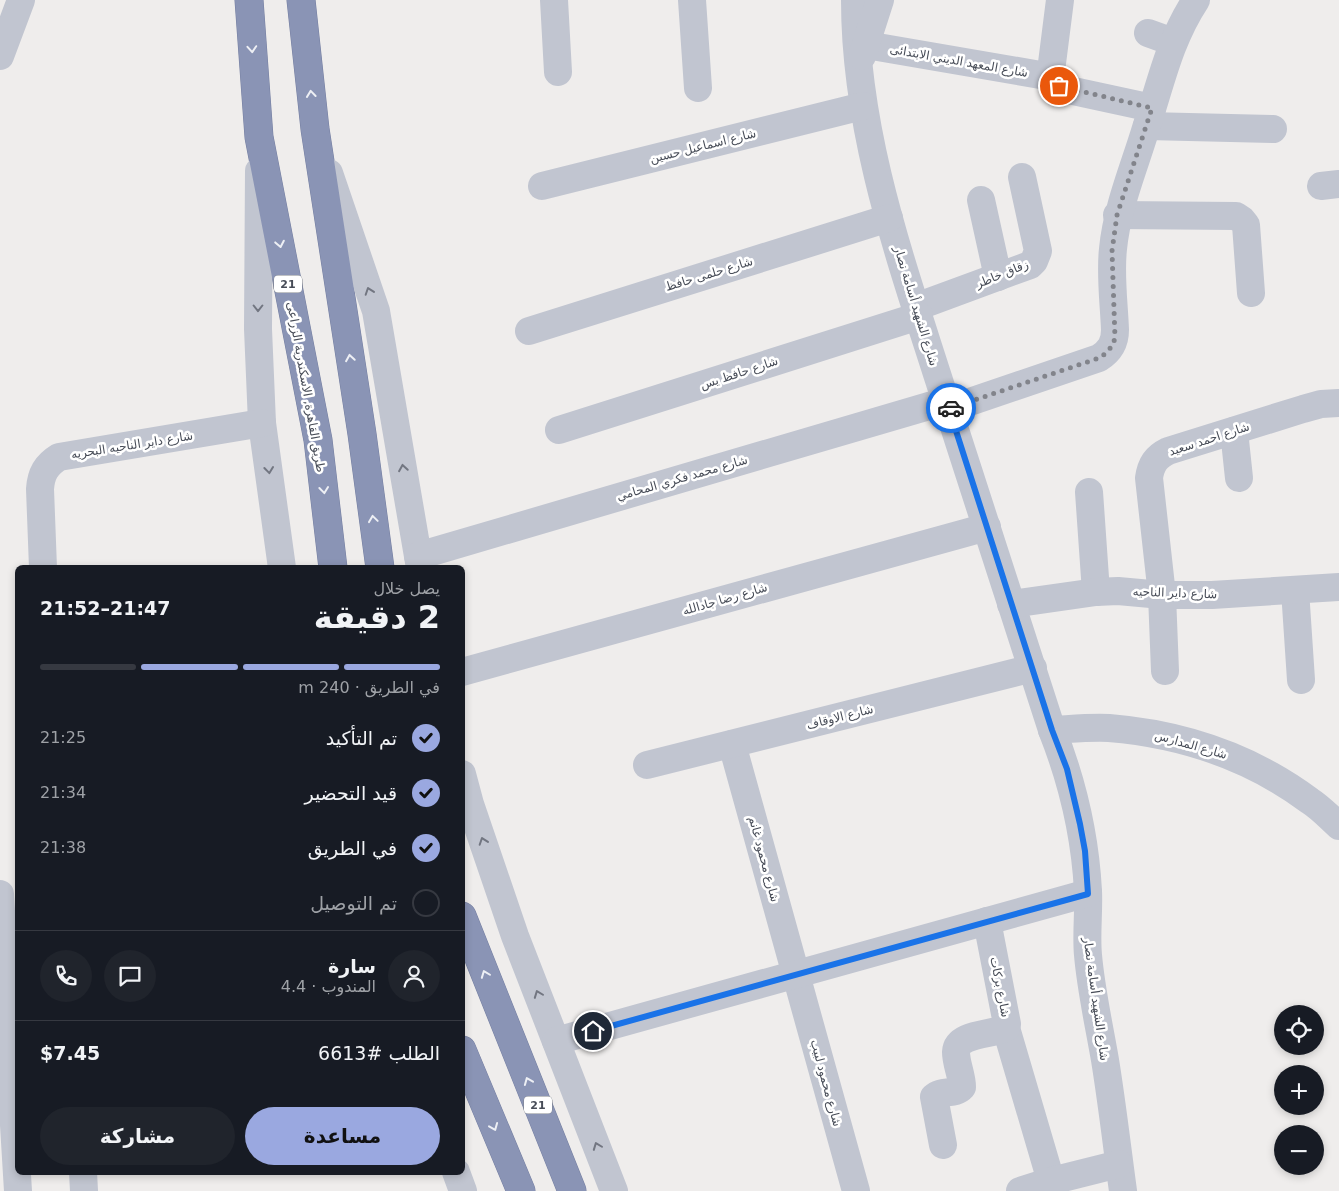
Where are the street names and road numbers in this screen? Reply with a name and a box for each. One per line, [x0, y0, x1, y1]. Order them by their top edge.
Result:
street label: شارع المعهد الديني الابتدائى [889, 42, 1029, 81]
street label: شارع اسماعيل حسين [648, 126, 758, 167]
street label: شارع الشهيد أسامة نصار [890, 243, 942, 368]
street label: شارع حلمى حافظ [664, 254, 755, 295]
street label: زقاق خاطر [973, 257, 1031, 292]
road number: 21 [274, 276, 302, 292]
street label: طريق القاهرة, الاسكندرية الزراعى [283, 301, 328, 474]
street label: شارع حافظ يس [698, 354, 780, 393]
street label: شارع احمد سعيد [1167, 419, 1251, 460]
street label: شارع داير الناحيه البحريه [70, 428, 194, 463]
street label: شارع محمد فكري المحامي [615, 453, 749, 504]
street label: شارع رضا جادالله [681, 580, 769, 619]
street label: شارع داير الناحيه [1132, 585, 1218, 602]
street label: شارع الاوقاف [805, 702, 875, 733]
street label: شارع المدارس [1153, 728, 1229, 763]
street label: شارع محمود غانم [745, 815, 782, 904]
street label: شارع الشهيد أسامة نصار [1079, 935, 1113, 1062]
street label: شارع بركات [986, 956, 1013, 1019]
street label: شارع محمود لبيب [807, 1038, 844, 1128]
road number: 21 [524, 1096, 552, 1114]

